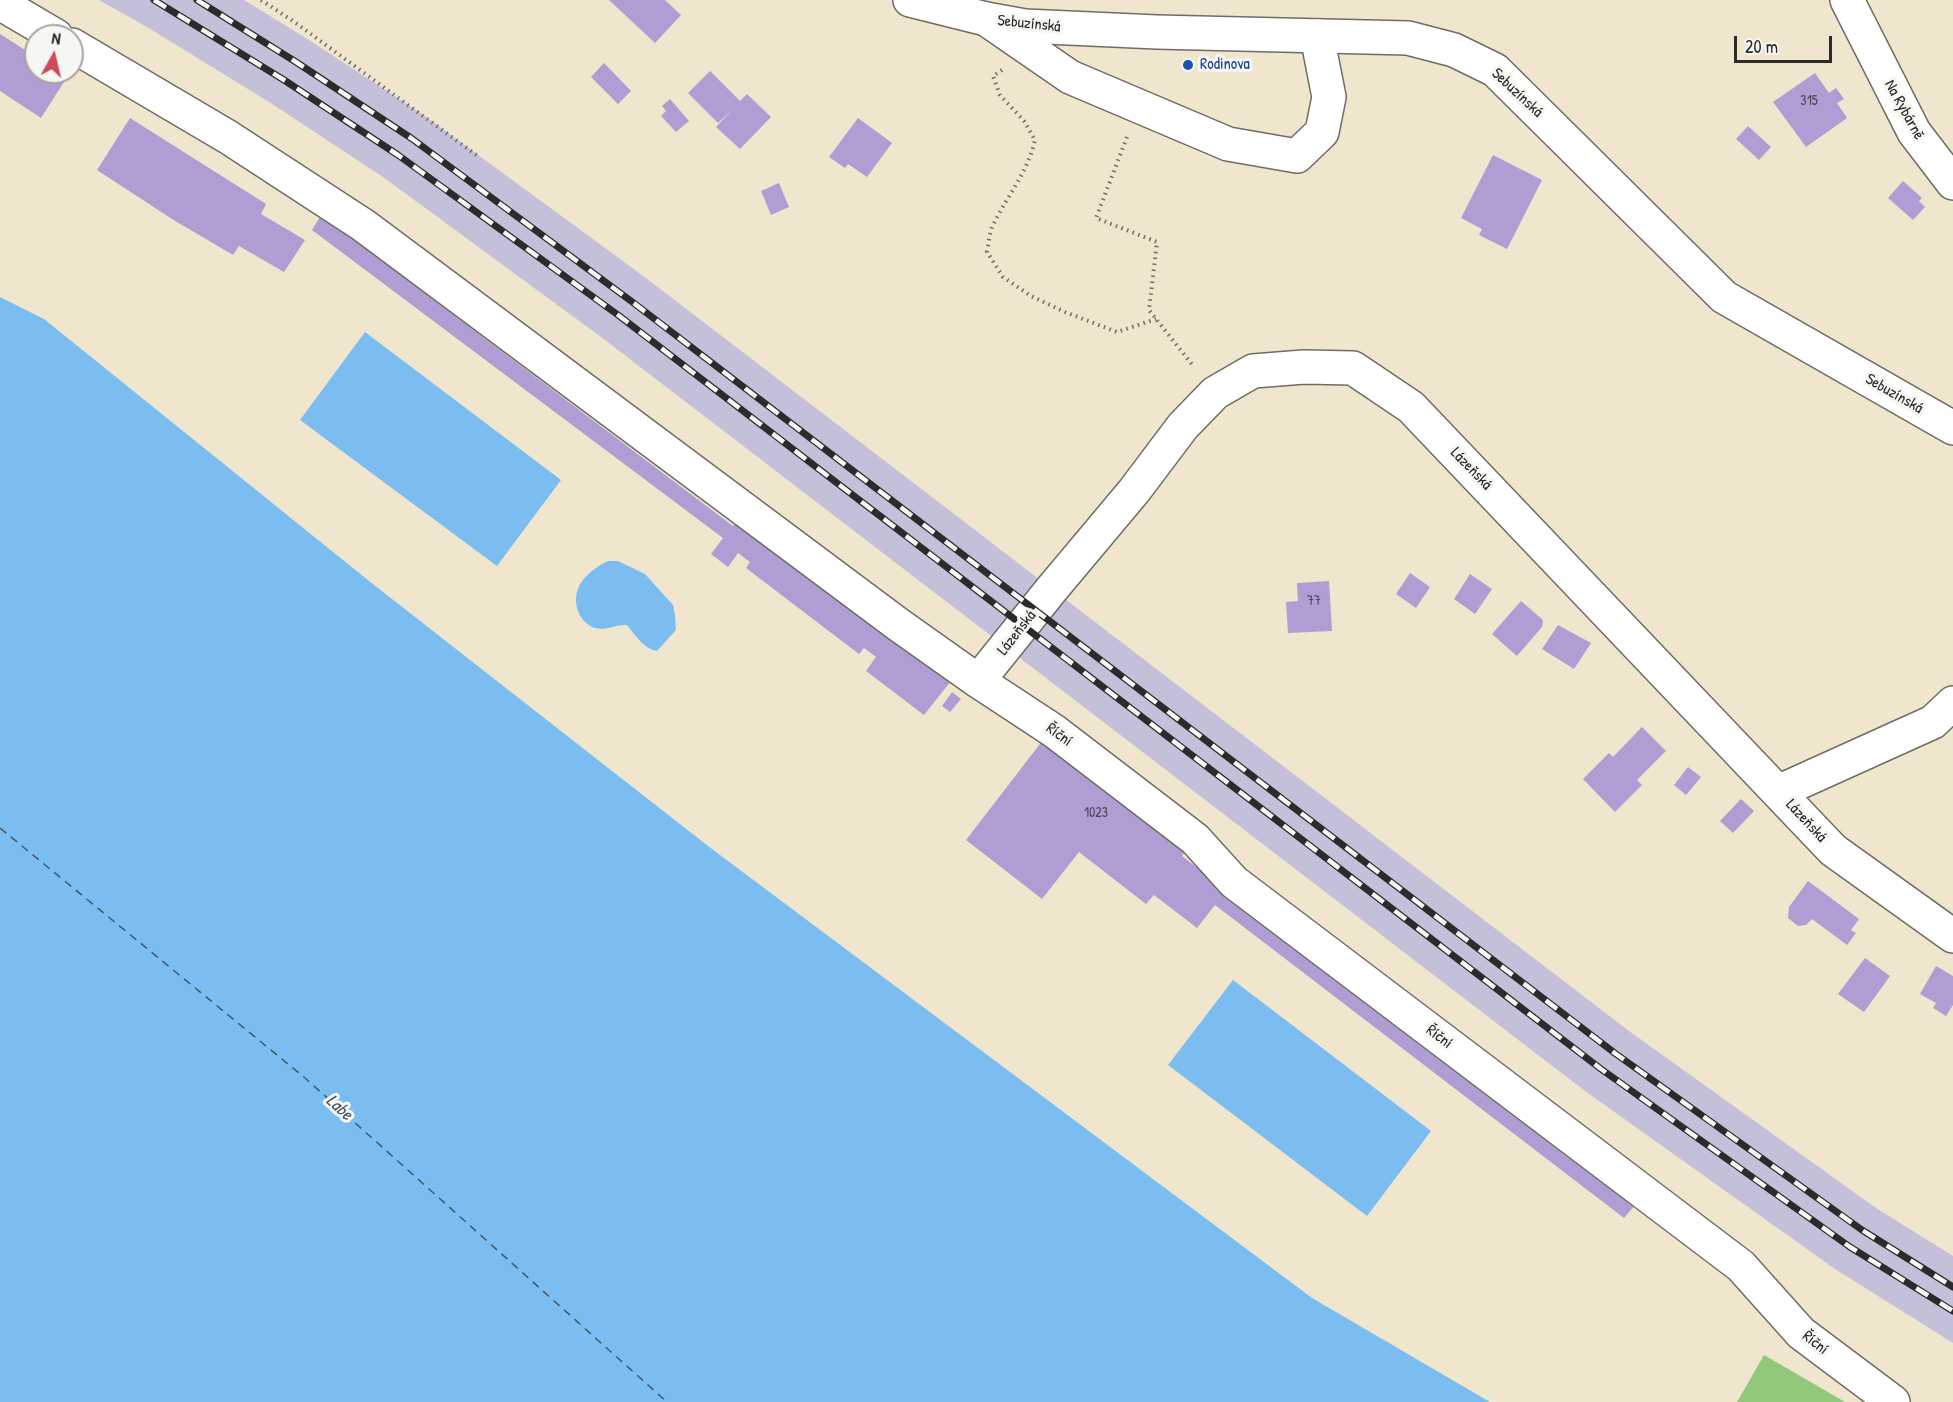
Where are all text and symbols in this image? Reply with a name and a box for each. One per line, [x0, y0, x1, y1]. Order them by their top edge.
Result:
street label: Sebuzínská [996, 11, 1062, 37]
north arrow [24, 24, 84, 84]
scale bar [1737, 24, 1834, 62]
text: N [50, 27, 62, 50]
text: 20 m [1745, 34, 1778, 59]
place label: Rodinova [1200, 55, 1250, 75]
marker: Rodinova [1181, 58, 1195, 72]
street label: Sebuzínská [1487, 64, 1547, 122]
street label: Na Rybárně [1880, 77, 1928, 143]
house number: 315 [1800, 93, 1818, 109]
street label: Sebuzínská [1862, 370, 1926, 418]
street label: Lázeňská [1446, 444, 1496, 494]
house number: 77 [1307, 593, 1321, 609]
street label: Lázeňská [994, 607, 1040, 659]
street label: Říční [1042, 719, 1076, 751]
street label: Lázeňská [1781, 796, 1831, 846]
house number: 1023 [1084, 805, 1108, 821]
street label: Říční [1422, 1021, 1456, 1053]
water label: Labe [321, 1090, 357, 1126]
street label: Říční [1798, 1327, 1832, 1359]

